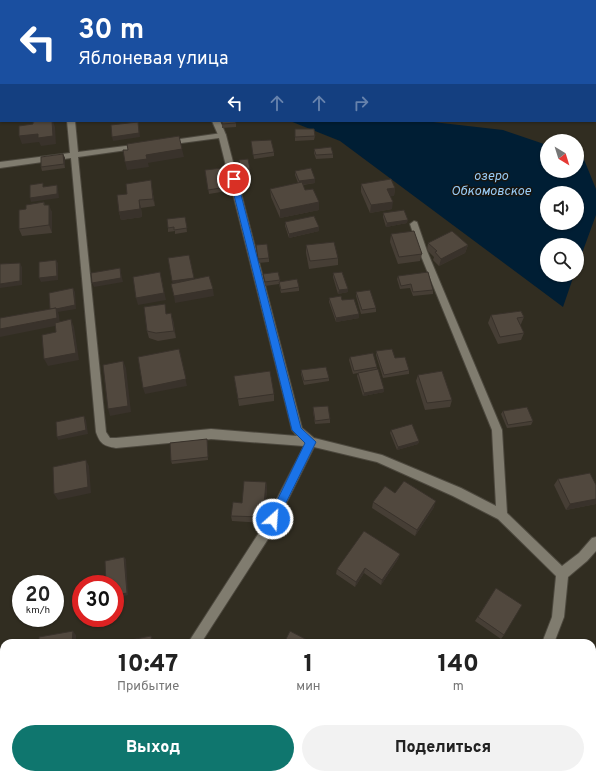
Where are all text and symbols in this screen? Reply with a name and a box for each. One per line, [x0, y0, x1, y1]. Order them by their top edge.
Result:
text: 30 m [78, 13, 144, 49]
icon: left [12, 16, 64, 68]
text: Яблоневая улица [78, 48, 229, 71]
icon: left [224, 92, 246, 114]
icon: ahead [266, 92, 288, 114]
icon: ahead [308, 92, 330, 114]
icon: right [350, 92, 372, 114]
north arrow [540, 134, 584, 178]
map controls [540, 134, 584, 282]
pin [217, 162, 251, 196]
icon: arrive [223, 168, 245, 190]
water label: озеро Обкомовское [451, 169, 531, 200]
button: sound [540, 186, 584, 230]
button: search [540, 238, 584, 282]
position arrow [252, 498, 294, 540]
speed limit sign: 30 [72, 575, 124, 627]
text: 20 [25, 583, 51, 609]
text: km/h [26, 604, 50, 617]
text: 10:47 [118, 650, 178, 680]
text: 1 [303, 650, 313, 680]
text: 140 [437, 650, 479, 680]
text: Прибытие [117, 679, 179, 695]
text: мин [296, 679, 321, 695]
text: m [453, 679, 464, 695]
button: Выход [12, 725, 294, 771]
button: Поделиться [302, 725, 584, 771]

